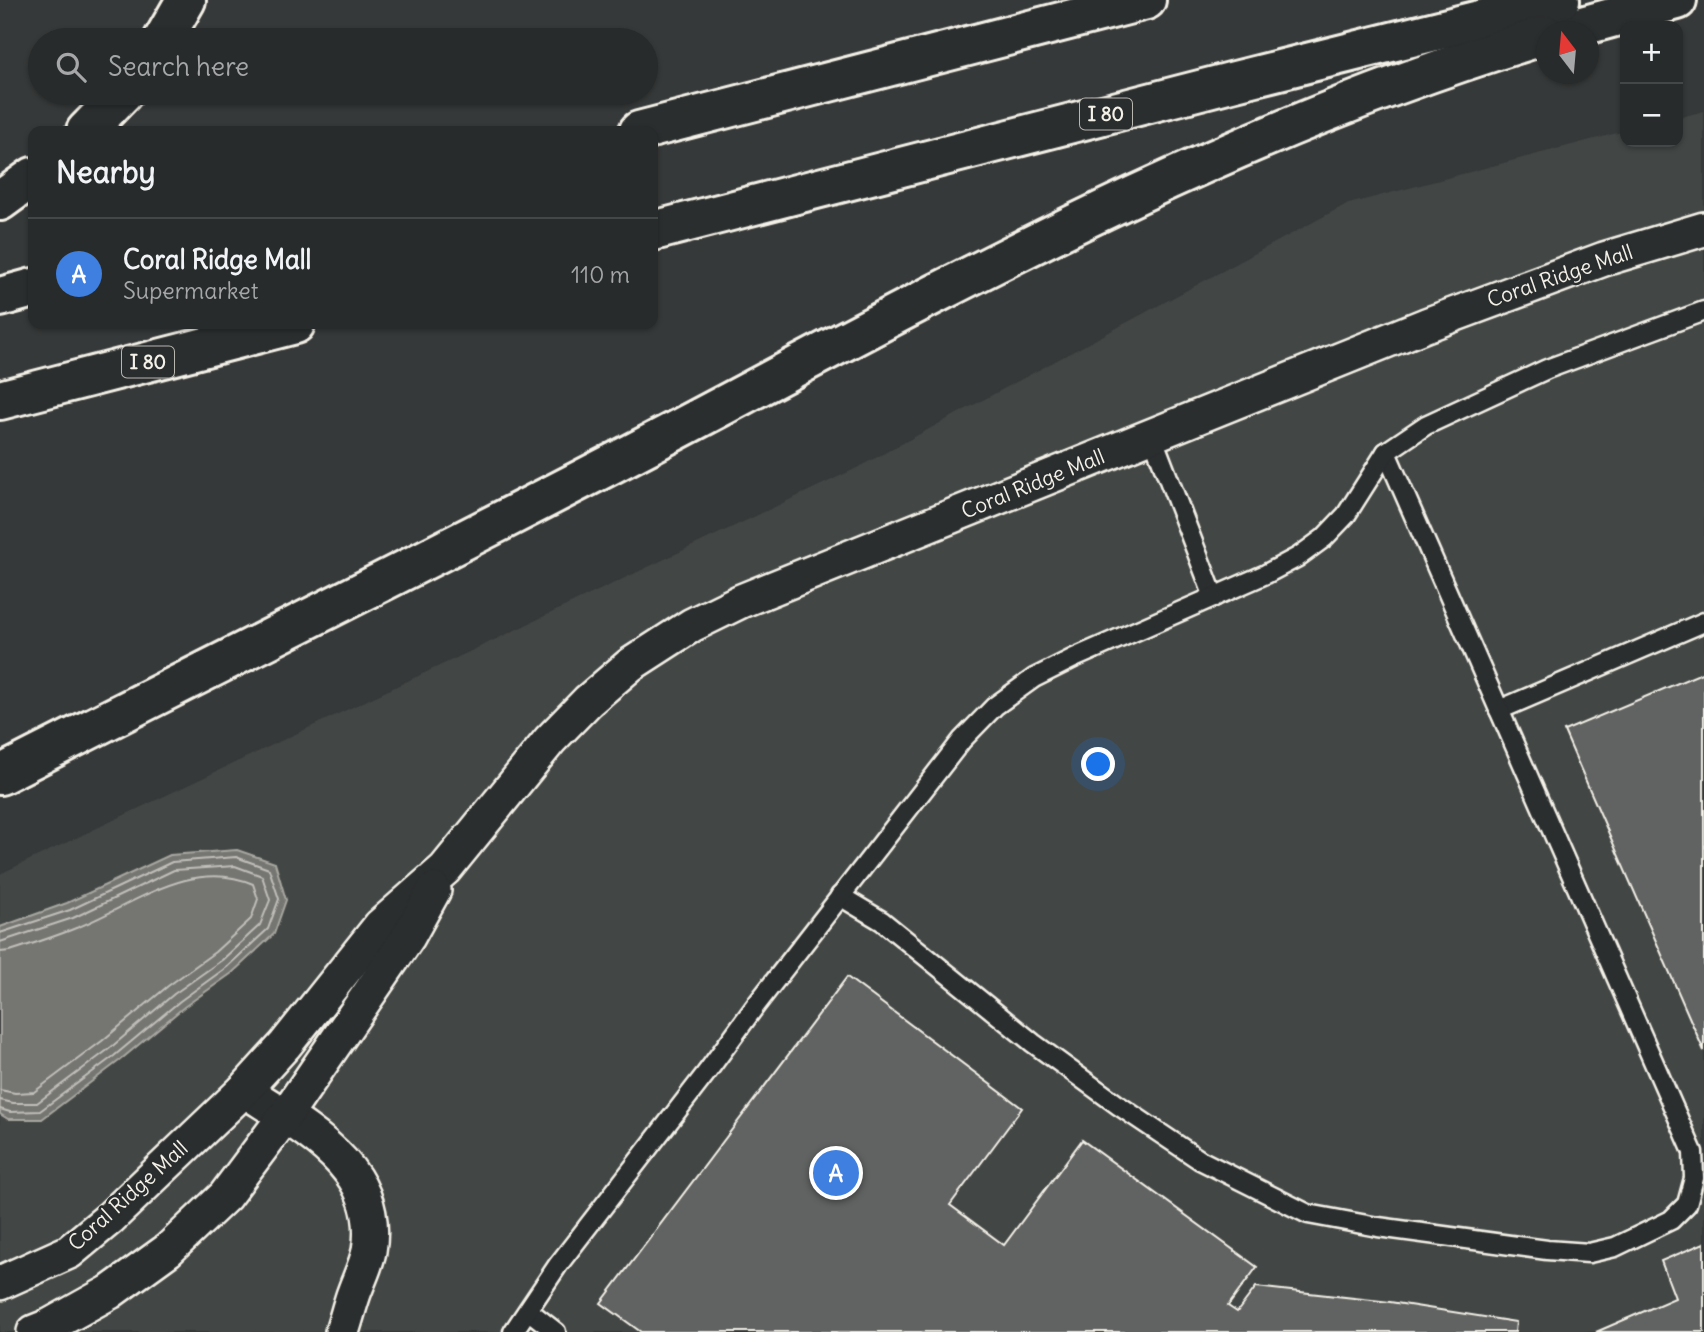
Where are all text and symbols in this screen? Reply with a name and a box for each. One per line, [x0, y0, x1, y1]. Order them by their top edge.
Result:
north arrow [1536, 21, 1599, 84]
map controls [1620, 21, 1683, 147]
button: + [1620, 21, 1683, 84]
search box [28, 28, 658, 105]
icon: search [52, 48, 90, 86]
text: Search here [108, 50, 249, 83]
button: − [1620, 84, 1683, 147]
road number: I 80 [1080, 98, 1132, 130]
text: Nearby [56, 153, 156, 191]
street label: Coral Ridge Mall [1484, 238, 1636, 313]
text: Coral Ridge Mall [123, 243, 311, 276]
text: A [72, 260, 86, 289]
text: 110 m [571, 260, 630, 289]
text: Supermarket [123, 276, 259, 305]
road number: I 80 [122, 346, 174, 378]
street label: Coral Ridge Mall [957, 443, 1108, 525]
your location [1081, 747, 1115, 781]
street label: Coral Ridge Mall [62, 1135, 193, 1257]
pin: A [813, 1147, 859, 1199]

